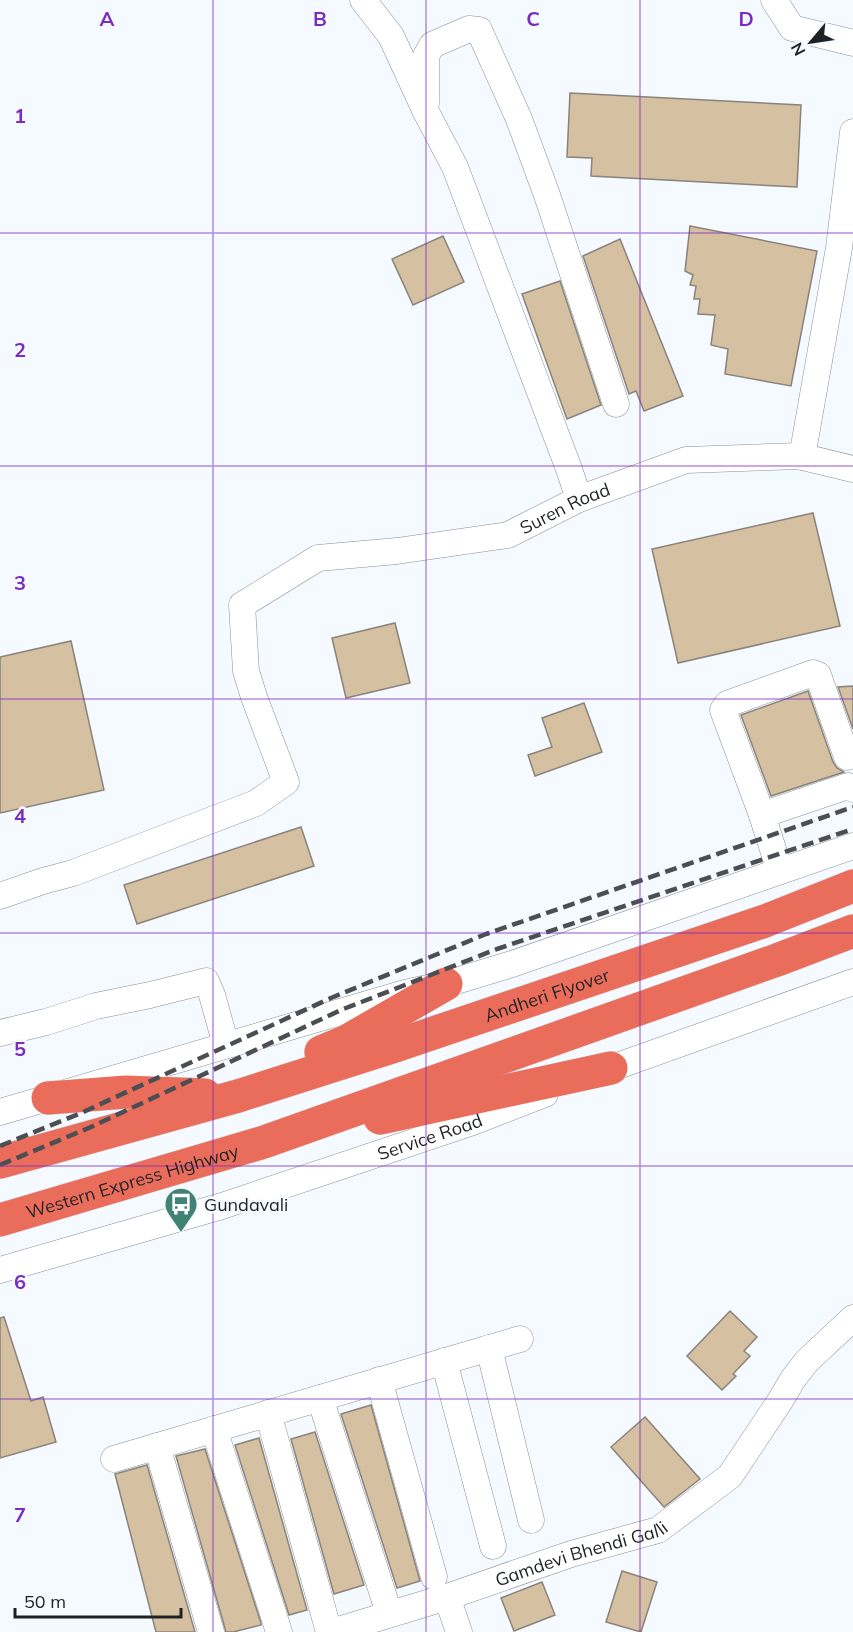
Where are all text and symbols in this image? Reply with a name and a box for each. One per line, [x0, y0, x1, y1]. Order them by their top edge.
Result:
text: A [100, 6, 115, 31]
text: B [313, 6, 327, 31]
text: C [526, 6, 540, 31]
text: D [738, 6, 754, 31]
north arrow [781, 12, 841, 72]
text: N [786, 39, 810, 59]
text: 1 [14, 103, 26, 128]
text: 2 [14, 337, 26, 362]
street label: Suren Road [516, 477, 613, 539]
text: 3 [14, 570, 26, 595]
text: 4 [14, 803, 26, 828]
street label: Andheri Flyover [481, 963, 613, 1026]
text: 5 [14, 1036, 26, 1061]
street label: Service Road [374, 1108, 486, 1165]
street label: Western Express Highway [23, 1139, 242, 1223]
bus stop icon: Gundavali [163, 1186, 199, 1233]
place label: Gundavali [204, 1193, 288, 1216]
text: 6 [14, 1269, 26, 1294]
text: 7 [14, 1502, 26, 1527]
street label: Gamdevi Bhendi Galli [492, 1516, 672, 1591]
scale bar [15, 1581, 182, 1619]
text: 50 m [24, 1590, 66, 1613]

